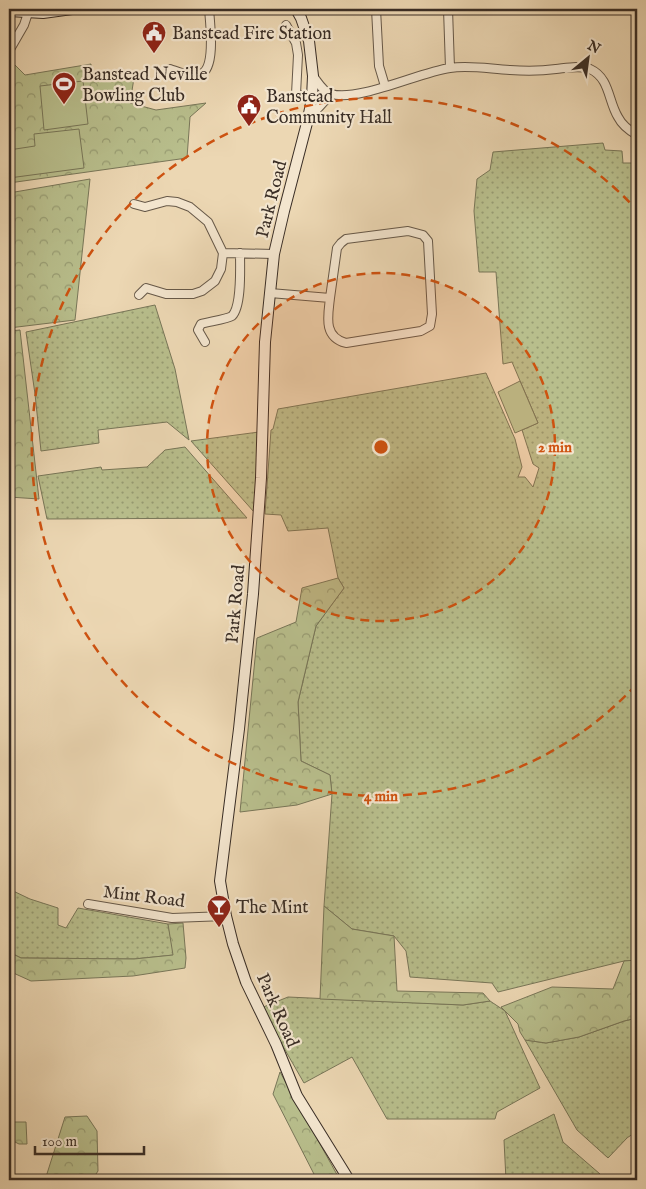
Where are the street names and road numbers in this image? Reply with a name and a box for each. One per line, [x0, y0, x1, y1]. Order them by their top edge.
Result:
street label: Park Road [252, 158, 293, 240]
street label: Park Road [222, 563, 251, 644]
street label: Mint Road [102, 881, 186, 914]
street label: Park Road [250, 970, 303, 1052]

